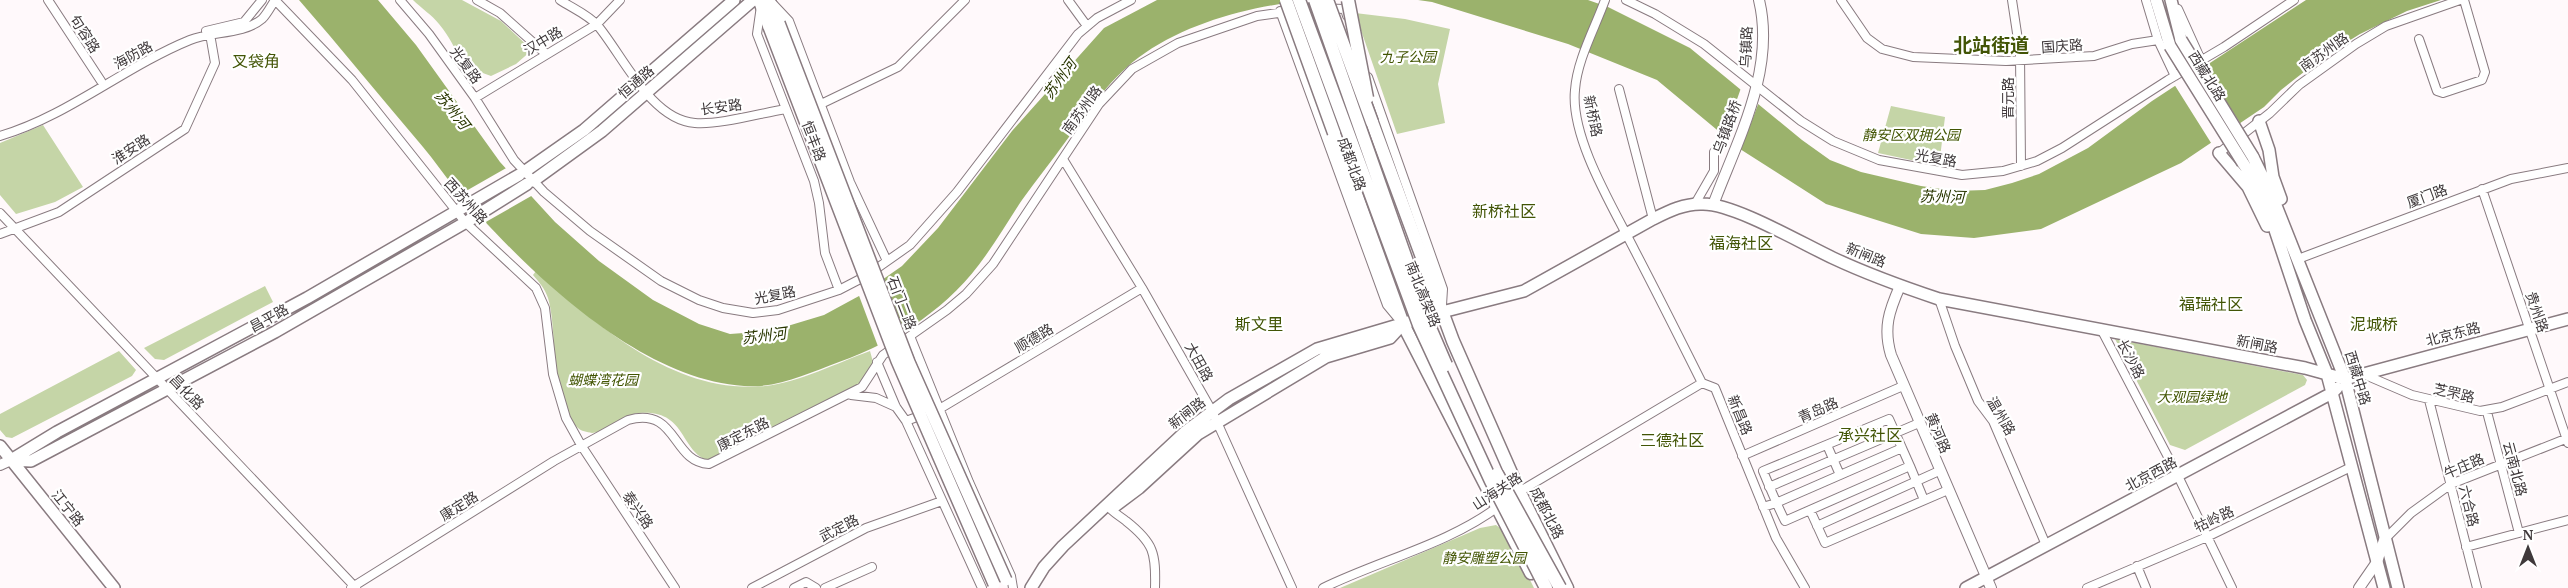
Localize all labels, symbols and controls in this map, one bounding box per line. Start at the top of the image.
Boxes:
street label: 句容路 [66,11,105,57]
street label: 汉中路 [520,22,566,60]
street label: 乌镇路 [1735,26,1756,68]
street label: 南苏州路 [2295,28,2352,75]
district label: 北站街道 [1953,32,2029,57]
street label: 国庆路 [2040,35,2084,56]
street label: 海防路 [110,36,156,73]
street label: 光复路 [446,42,486,87]
park label: 九子公园 [1380,47,1438,66]
street label: 西藏北路 [2185,47,2230,105]
district label: 叉袋角 [232,50,280,72]
water label: 苏州河 [1038,52,1082,102]
street label: 恒通路 [614,61,658,103]
street label: 晋元路 [1998,77,2017,119]
street label: 南苏州路 [1057,81,1106,138]
water label: 苏州河 [431,86,477,135]
street label: 新桥路 [1580,93,1607,138]
street label: 长安路 [699,94,743,119]
street label: 乌镇路桥 [1708,97,1745,156]
street label: 恒丰路 [798,118,831,164]
park label: 静安区双拥公园 [1862,125,1962,144]
street label: 淮安路 [108,129,154,168]
street label: 成都北路 [1334,134,1371,193]
street label: 光复路 [1914,145,1958,171]
street label: 西苏州路 [441,174,492,228]
street label: 厦门路 [2404,179,2450,212]
water label: 苏州河 [1919,186,1968,206]
district label: 新桥社区 [1472,200,1536,222]
district label: 福海社区 [1709,232,1773,254]
street label: 新闸路 [1843,238,1889,271]
street label: 南北高架路 [1402,258,1445,330]
street label: 石门二路 [884,273,921,332]
street label: 光复路 [752,281,797,308]
street label: 贵州路 [2522,289,2553,335]
district label: 福瑞社区 [2179,293,2243,315]
street label: 昌平路 [246,299,292,336]
district label: 斯文里 [1235,313,1283,335]
district label: 泥城桥 [2350,313,2398,335]
street label: 北京东路 [2423,317,2482,350]
street label: 顺德路 [1011,319,1057,357]
water label: 苏州河 [740,322,790,348]
street label: 新闸路 [2235,330,2280,357]
street label: 长沙路 [2113,336,2150,382]
street label: 大田路 [1181,339,1218,385]
street label: 西藏中路 [2341,348,2376,407]
street label: 昌化路 [166,370,209,413]
park label: 蝴蝶湾花园 [568,370,640,389]
street label: 芝罘路 [2432,379,2477,406]
park label: 大观园绿地 [2157,387,2229,406]
street label: 新闸路 [1164,392,1209,433]
street label: 新昌路 [1724,392,1757,438]
street label: 青岛路 [1795,392,1841,427]
street label: 温州路 [1983,393,2020,439]
street label: 黄河路 [1922,410,1955,456]
street label: 康定东路 [714,412,772,455]
district label: 承兴社区 [1838,424,1902,446]
district label: 三德社区 [1640,429,1704,451]
street label: 云南北路 [2499,439,2532,498]
street label: 牛庄路 [2441,449,2487,482]
street label: 北京西路 [2122,452,2180,495]
street label: 山海关路 [1468,467,1525,514]
street label: 六合路 [2455,483,2484,529]
street label: 成都北路 [1526,484,1569,542]
street label: 江宁路 [48,485,89,530]
street label: 康定路 [436,486,482,525]
street label: 泰兴路 [619,487,658,532]
street label: 牯岭路 [2191,501,2237,536]
street label: 武定路 [816,510,862,546]
north arrow [2503,523,2553,573]
text: N [2523,525,2534,544]
park label: 静安雕塑公园 [1442,548,1528,567]

